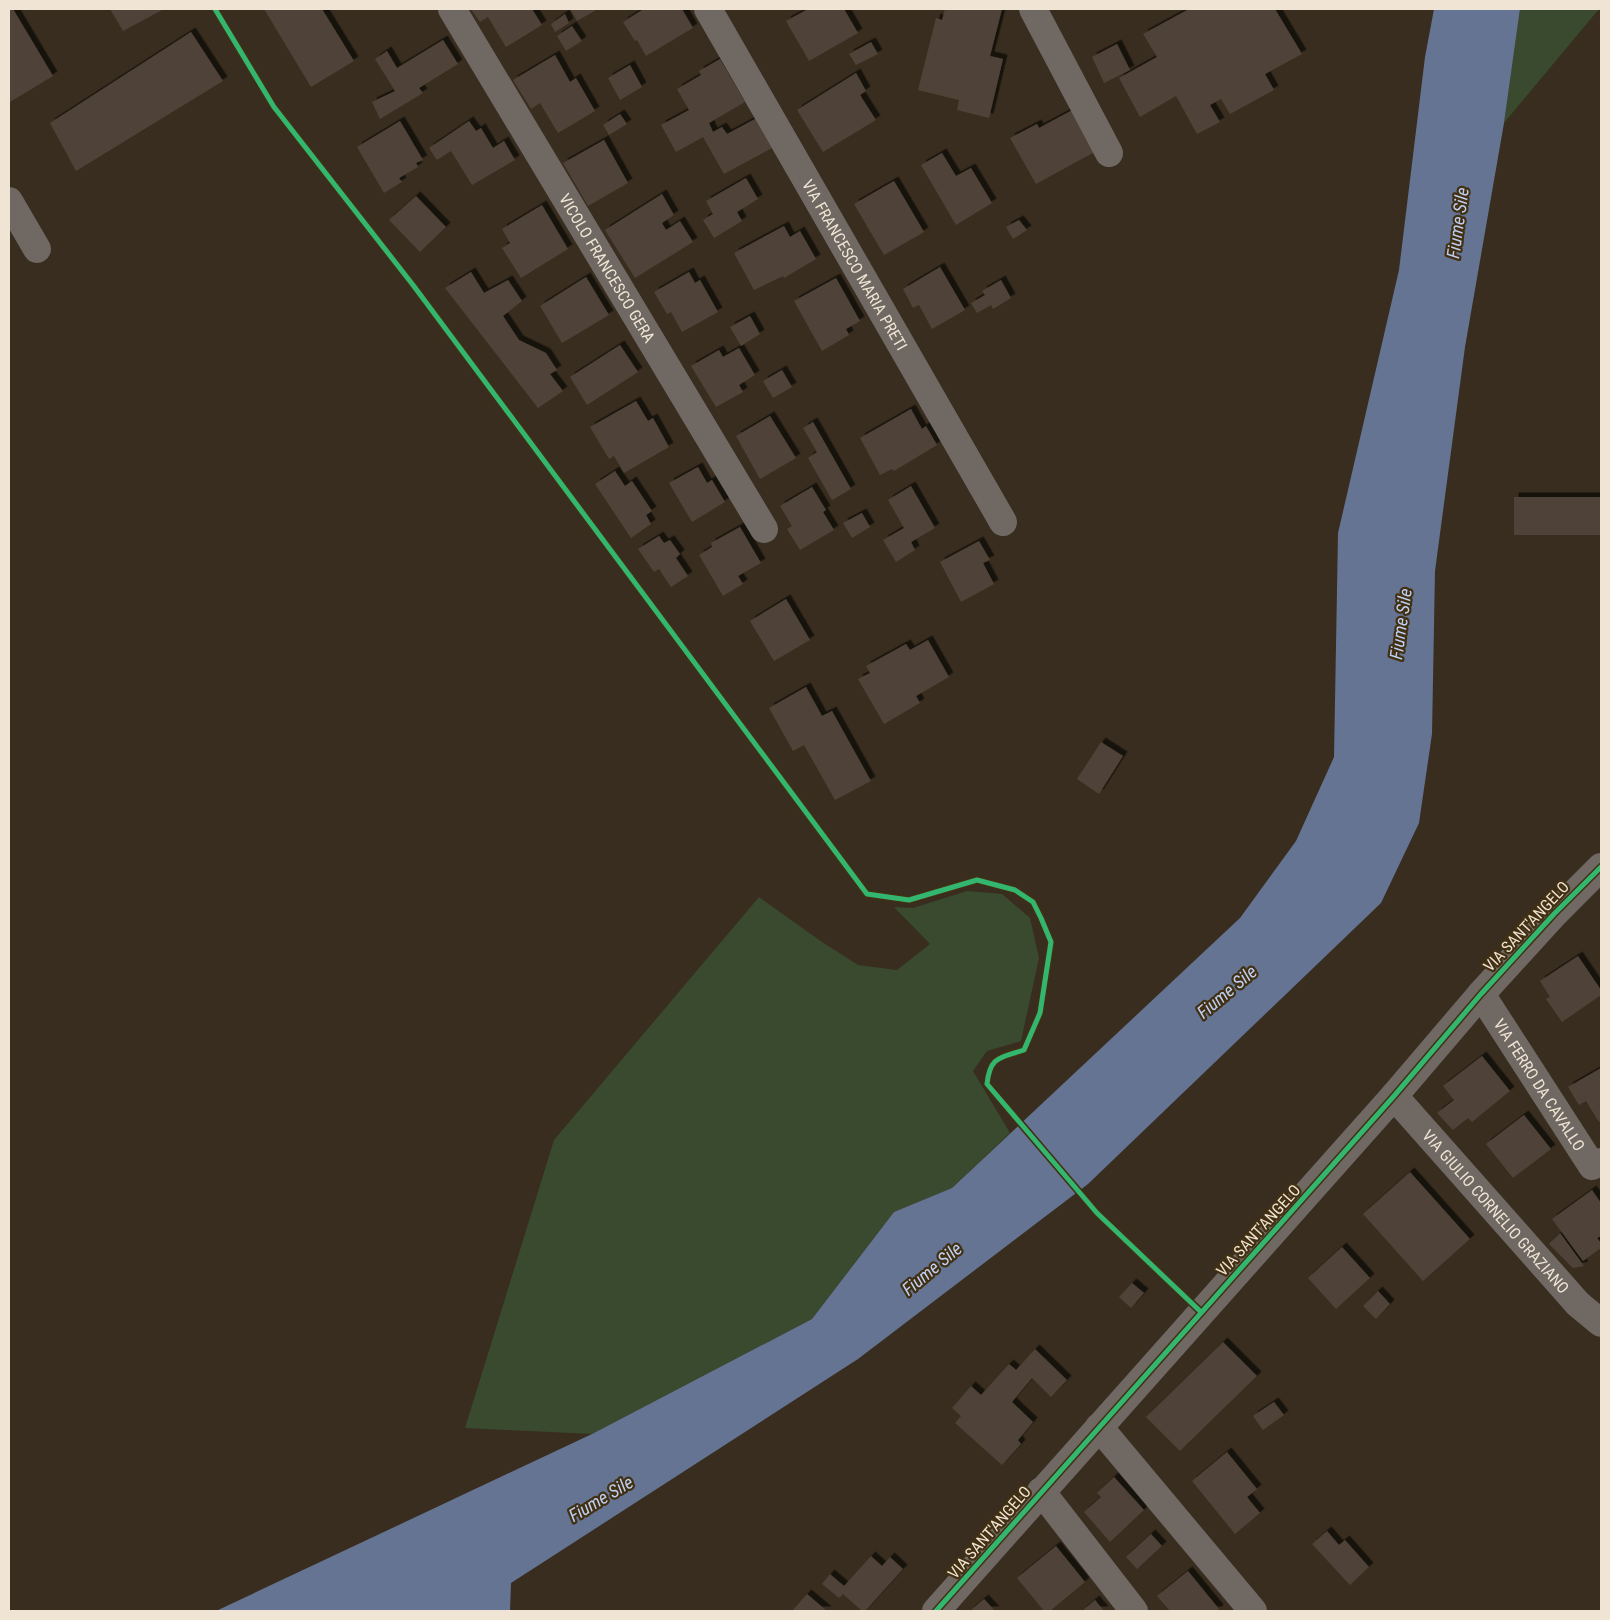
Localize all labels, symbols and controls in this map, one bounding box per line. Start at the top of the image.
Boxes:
street label: VIA FRANCESCO MARIA PRETI [798,176,911,354]
water label: Fiume Sile [1442,186,1473,260]
street label: VICOLO FRANCESCO GERA [555,190,659,346]
water label: Fiume Sile [1385,587,1416,661]
street label: VIA SANT'ANGELO [1480,877,1573,975]
water label: Fiume Sile [1193,961,1261,1023]
street label: VIA FERRO DA CAVALLO [1490,1015,1589,1155]
street label: VIA GIULIO CORNELIO GRAZIANO [1418,1126,1573,1297]
street label: VIA SANT'ANGELO [1212,1181,1304,1280]
water label: Fiume Sile [898,1238,966,1300]
water label: Fiume Sile [565,1471,637,1526]
street label: VIA SANT'ANGELO [944,1482,1035,1583]

